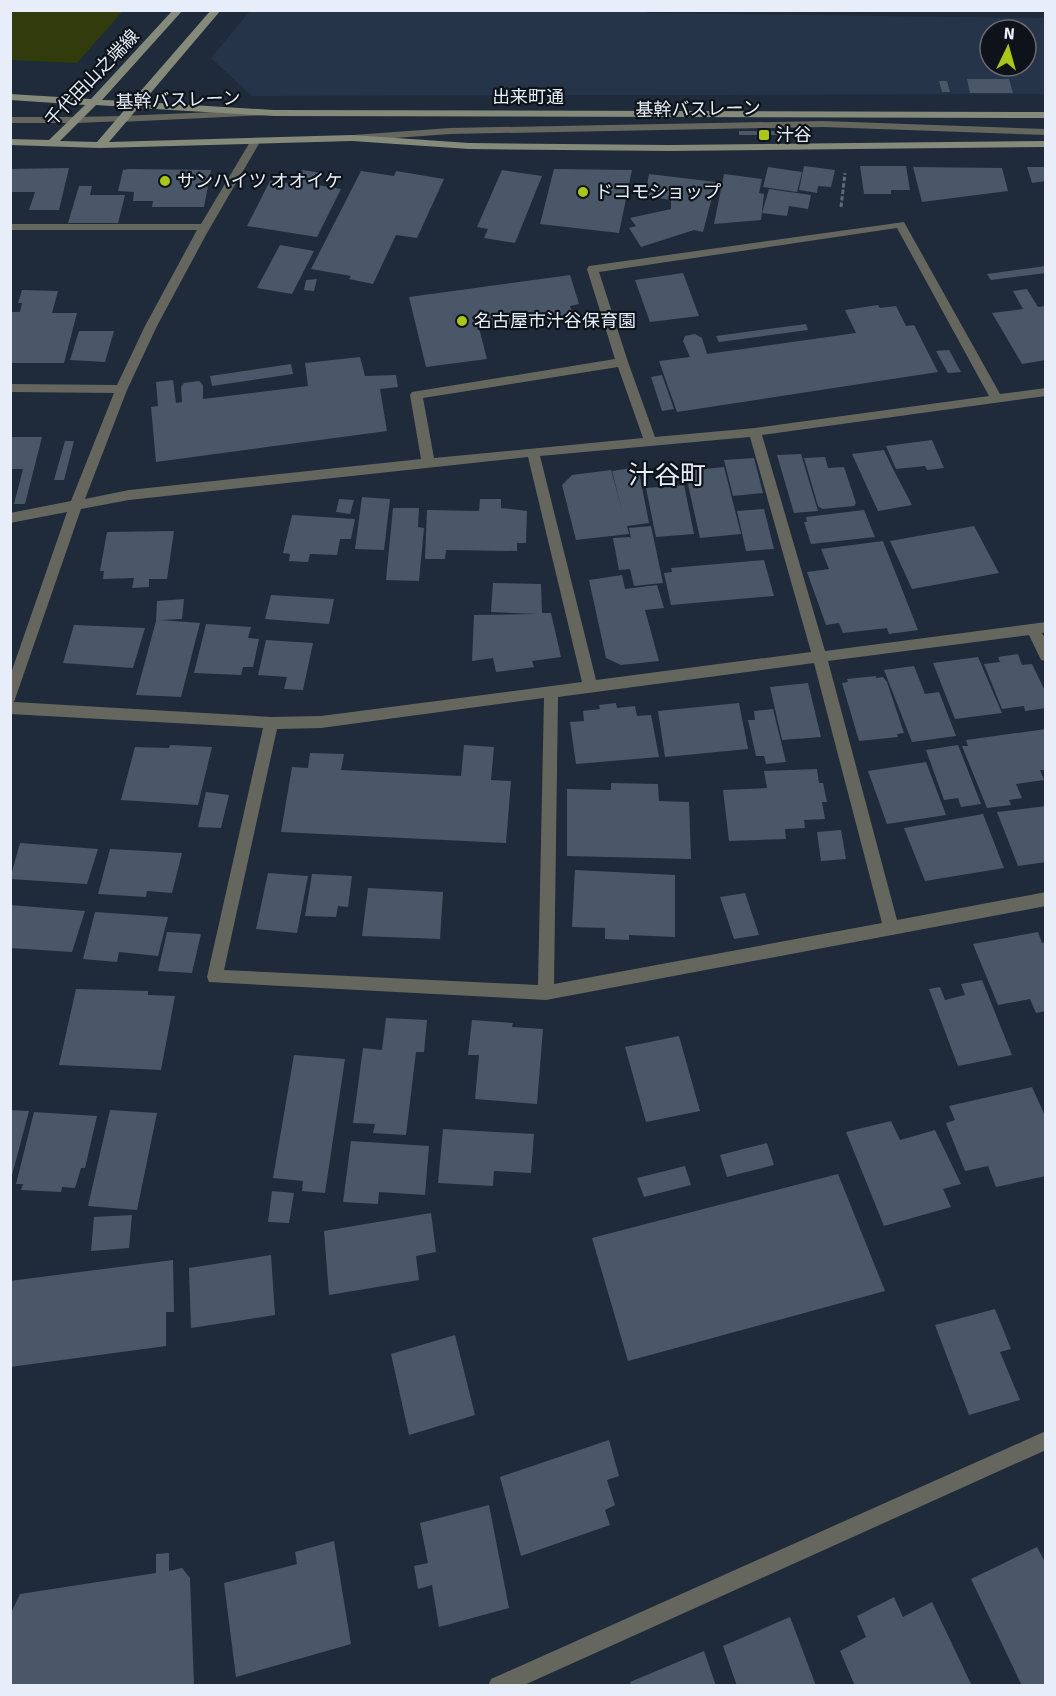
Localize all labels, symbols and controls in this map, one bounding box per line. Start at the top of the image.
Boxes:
north arrow [978,18,1038,78]
text: N [1003,24,1016,45]
street label: 千代田山之端線 [40,25,144,131]
street label: 出来町通 [492,86,564,108]
street label: 基幹バスレーン [115,87,241,113]
street label: 基幹バスレーン [635,97,761,121]
place label: 汁谷 [776,124,812,146]
marker: 汁谷 [757,128,771,142]
place label: サンハイツ オオイケ [177,170,343,192]
marker: サンハイツ オオイケ [158,174,172,188]
place label: ドコモショップ [595,181,721,203]
marker: ドコモショップ [576,185,590,199]
place label: 名古屋市汁谷保育園 [474,310,636,332]
marker: 名古屋市汁谷保育園 [455,314,469,328]
district label: 汁谷町 [628,460,706,492]

